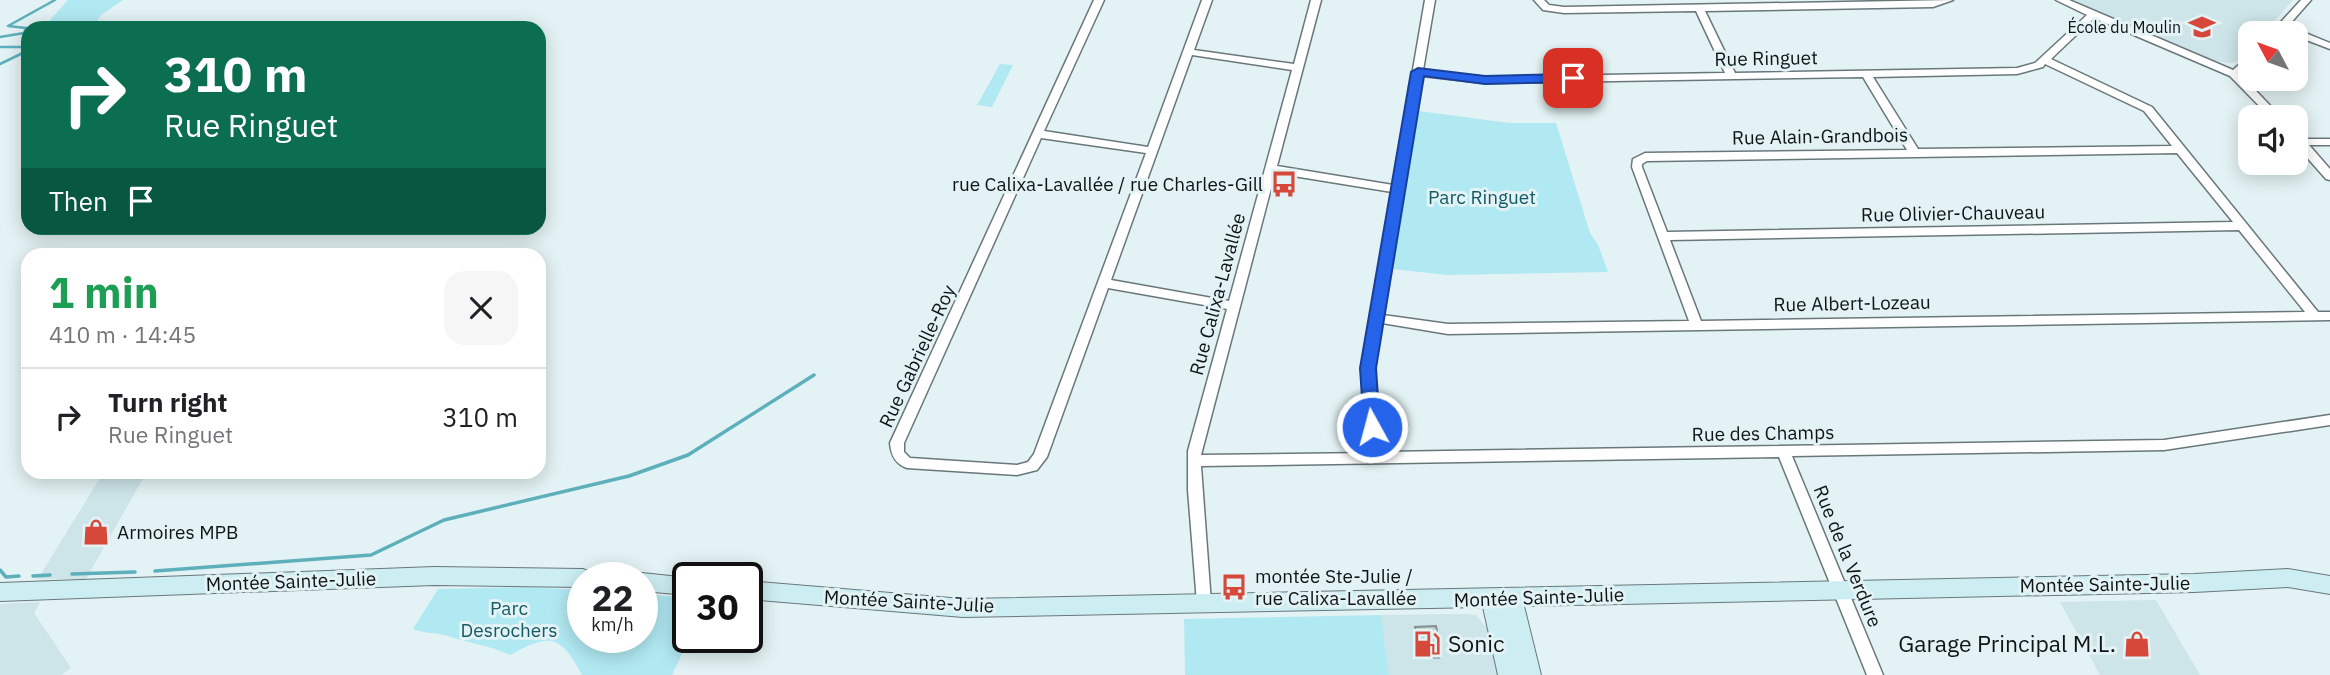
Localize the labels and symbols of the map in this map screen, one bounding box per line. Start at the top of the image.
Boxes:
school or university icon: École du Moulin [2187,12,2217,42]
place label: École du Moulin [2067,16,2181,37]
north arrow [2238,21,2308,91]
street label: Rue Ringuet [1714,45,1818,71]
pin [1543,48,1603,108]
street label: Rue Alain-Grandbois [1732,122,1908,150]
bus stop icon: rue Calixa-Lavallée / rue Charles-Gill [1269,169,1299,199]
place label: rue Calixa-Lavallée / rue Charles-Gill [952,172,1263,196]
park label: Parc Ringuet [1428,185,1536,209]
street label: Rue Olivier-Chauveau [1861,199,2045,227]
street label: Rue Calixa-Lavallée [1184,210,1250,378]
street label: Rue Gabrielle-Roy [873,280,961,431]
street label: Rue Albert-Lozeau [1773,290,1931,316]
position arrow [1335,390,1409,464]
street label: Rue des Champs [1691,420,1835,446]
street label: Rue de la Verdure [1809,481,1887,631]
shop icon: Armoires MPB [81,517,111,547]
place label: Armoires MPB [117,520,239,544]
speed limit sign: 30 [672,562,763,653]
place label: montée Ste-Julie / rue Calixa-Lavallée [1255,564,1417,610]
street label: Montée Sainte-Julie [205,566,377,596]
street label: Montée Sainte-Julie [2020,571,2190,597]
bus stop icon: montée Ste-Julie / rue Calixa-Lavallée [1219,572,1249,602]
street label: Montée Sainte-Julie [1453,582,1625,612]
street label: Montée Sainte-Julie [823,585,995,617]
park label: Parc Desrochers [461,596,557,642]
place label: Sonic [1448,628,1505,658]
place label: Garage Principal M.L. [1898,628,2116,658]
fuel station icon: Sonic [1412,629,1442,659]
shop icon: Garage Principal M.L. [2122,629,2152,659]

